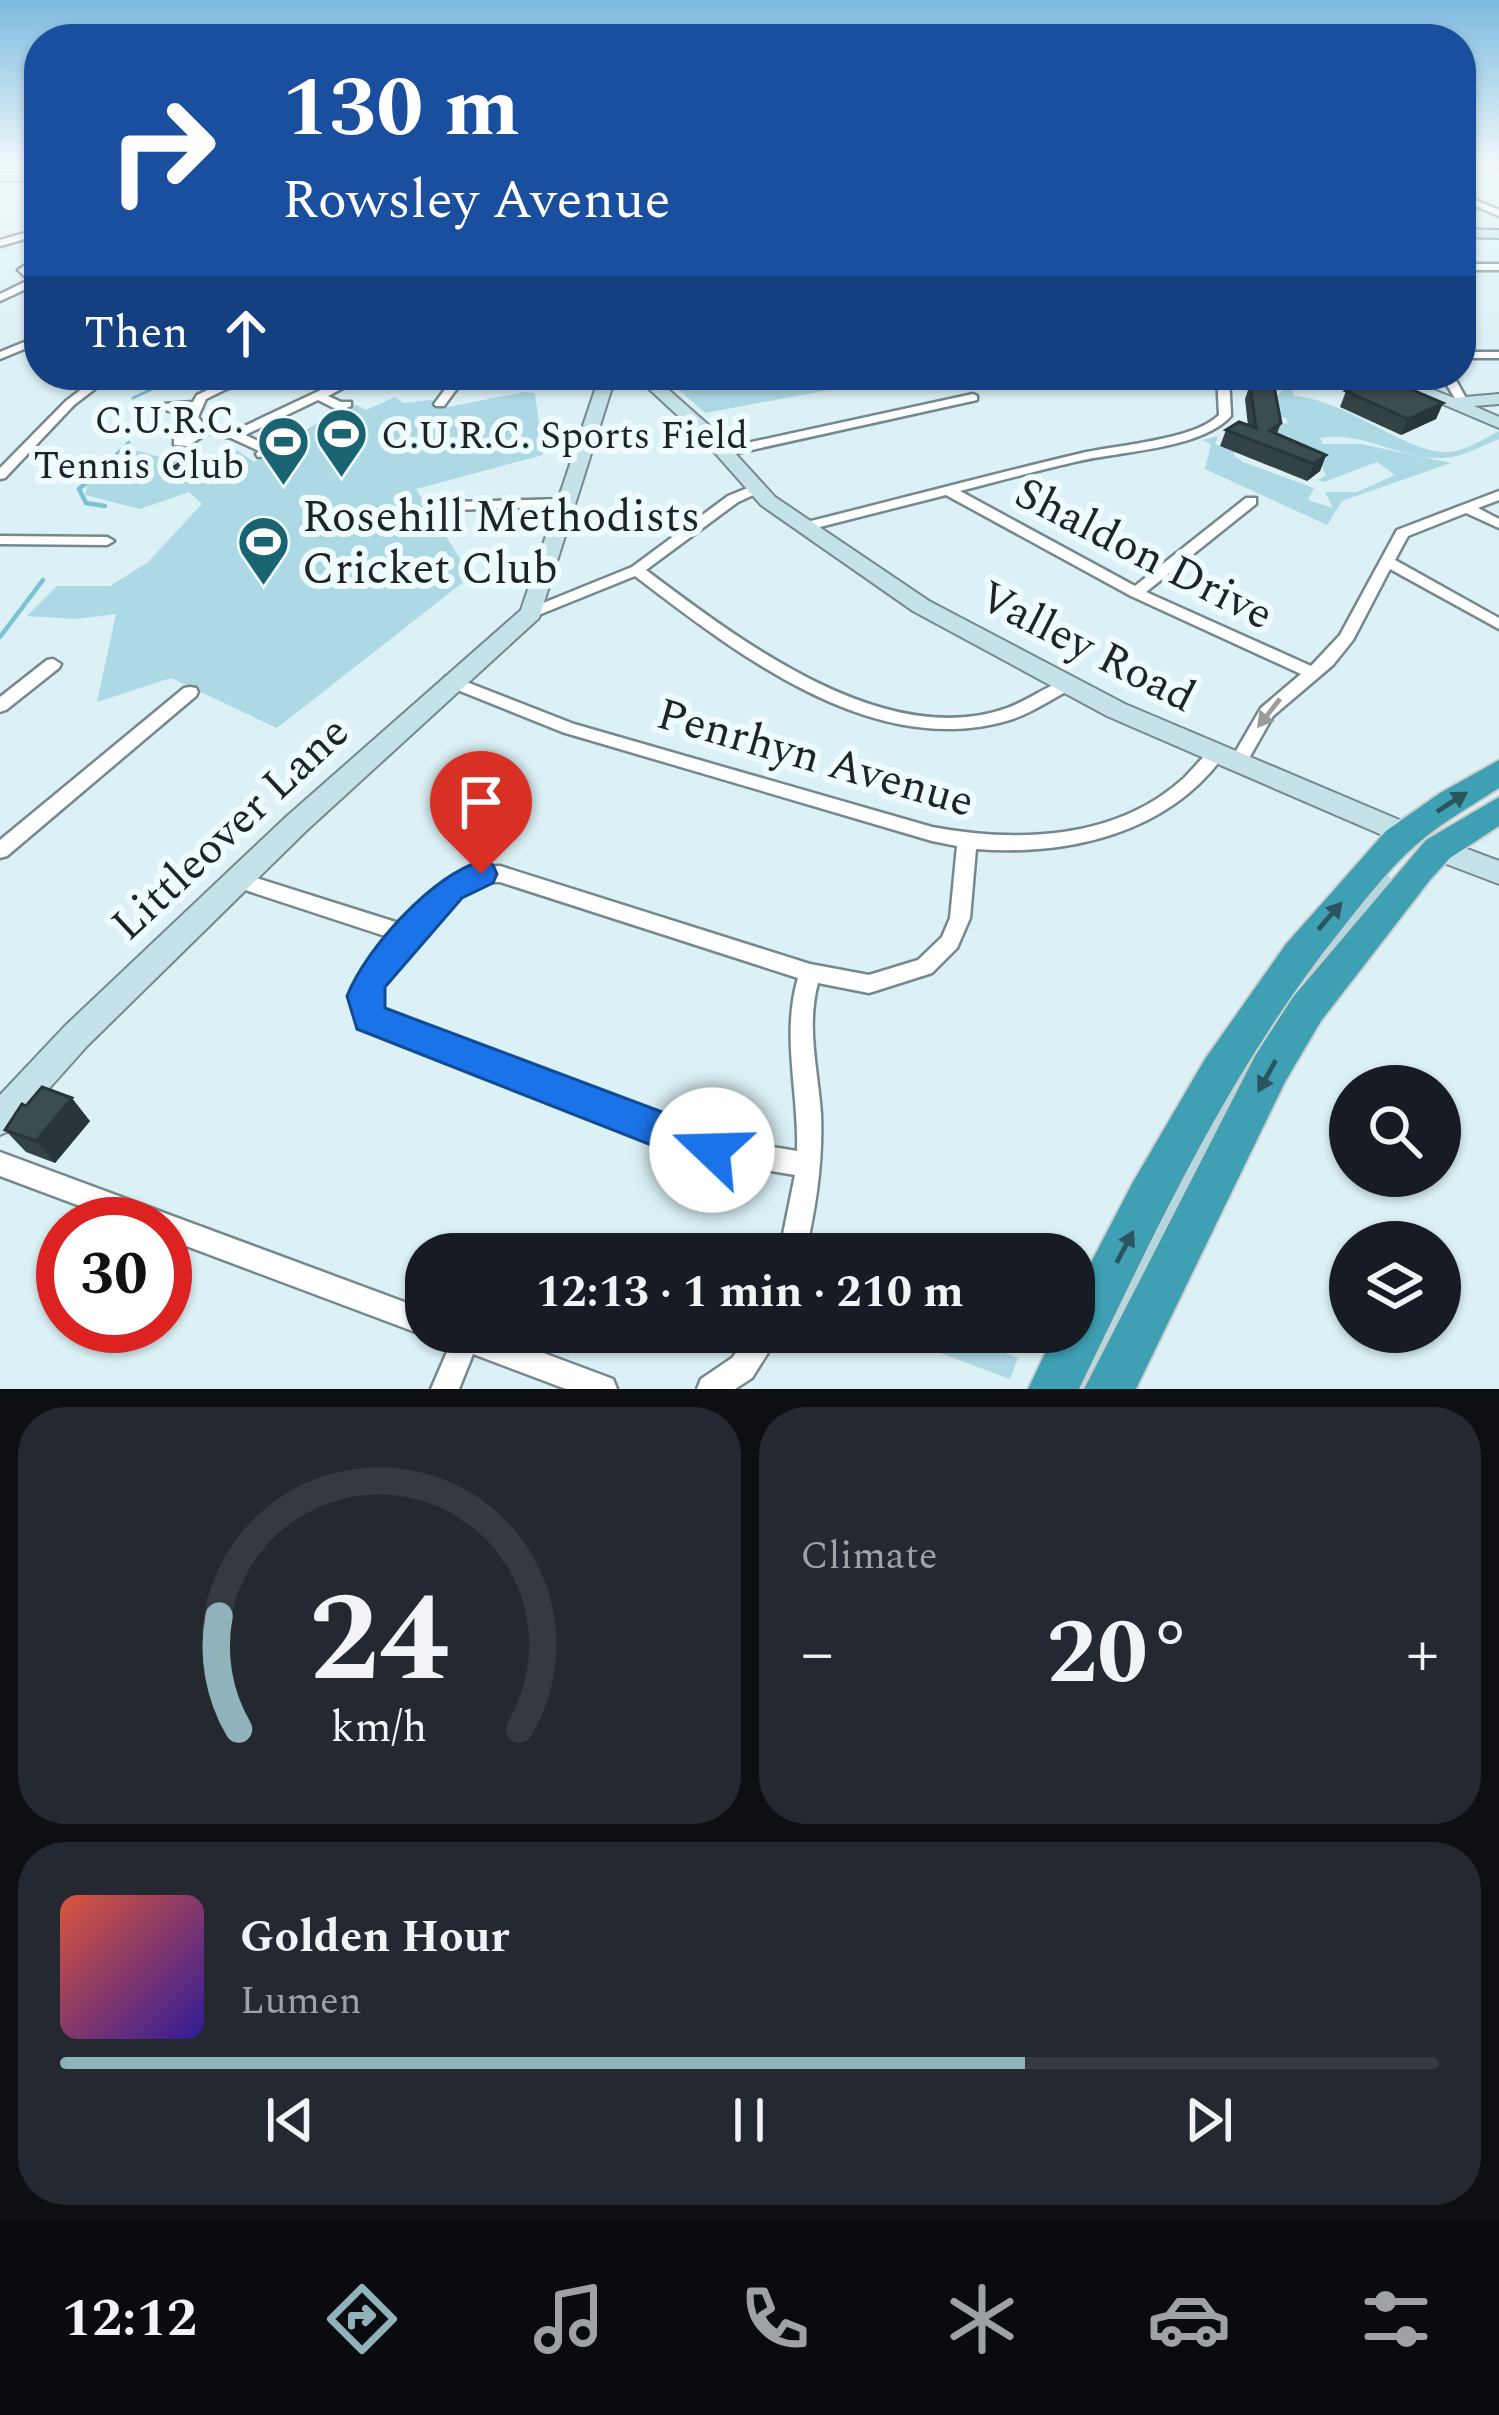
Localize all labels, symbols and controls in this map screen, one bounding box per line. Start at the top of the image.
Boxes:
text: 130 m [282,45,520,173]
icon: right [84,72,240,228]
text: Rowsley Avenue [282,160,671,242]
text: Then [84,299,189,368]
icon: ahead [213,300,279,366]
place label: C.U.R.C. Tennis Club [33,392,244,496]
sports icon: C.U.R.C. Sports Field [314,406,370,480]
place label: C.U.R.C. Sports Field [381,407,748,466]
sports icon: C.U.R.C. Tennis Club [255,413,311,487]
street label: Shaldon Drive [1003,459,1285,649]
place label: Rosehill Methodists Cricket Club [302,483,700,604]
sports icon: Rosehill Methodists Cricket Club [235,513,291,587]
street label: Valley Road [966,563,1207,731]
street label: Penrhyn Avenue [649,680,982,837]
one-way arrow [1257,697,1281,728]
street label: Littleover Lane [96,700,366,958]
pin [430,751,532,874]
icon: arrive [448,769,514,835]
one-way arrow [1435,792,1468,814]
one-way arrow [1316,902,1343,931]
one-way arrow [1257,1059,1278,1093]
map controls [1329,1065,1461,1353]
button: search [1329,1065,1461,1197]
position arrow [649,1087,775,1213]
speed limit sign: 30 [36,1197,192,1353]
button: layers [1329,1221,1461,1353]
one-way arrow [1114,1230,1134,1264]
text: 12:13 · 1 min · 210 m [536,1258,964,1327]
text: Climate [801,1527,938,1586]
text: 24 [309,1546,449,1736]
text: 20° [1047,1586,1193,1723]
text: − [801,1604,834,1705]
text: + [1406,1604,1439,1705]
text: km/h [331,1695,428,1760]
text: Golden Hour [240,1903,509,1972]
text: Lumen [240,1972,362,2031]
icon: previous [257,2087,323,2153]
icon: pause [716,2087,782,2153]
icon: next [1176,2087,1242,2153]
icon: directions [320,2277,404,2361]
icon: music [527,2277,611,2361]
icon: phone [733,2277,817,2361]
icon: climate [940,2277,1024,2361]
icon: car [1147,2277,1231,2361]
icon: filters [1354,2277,1438,2361]
text: 12:12 [61,2278,197,2360]

